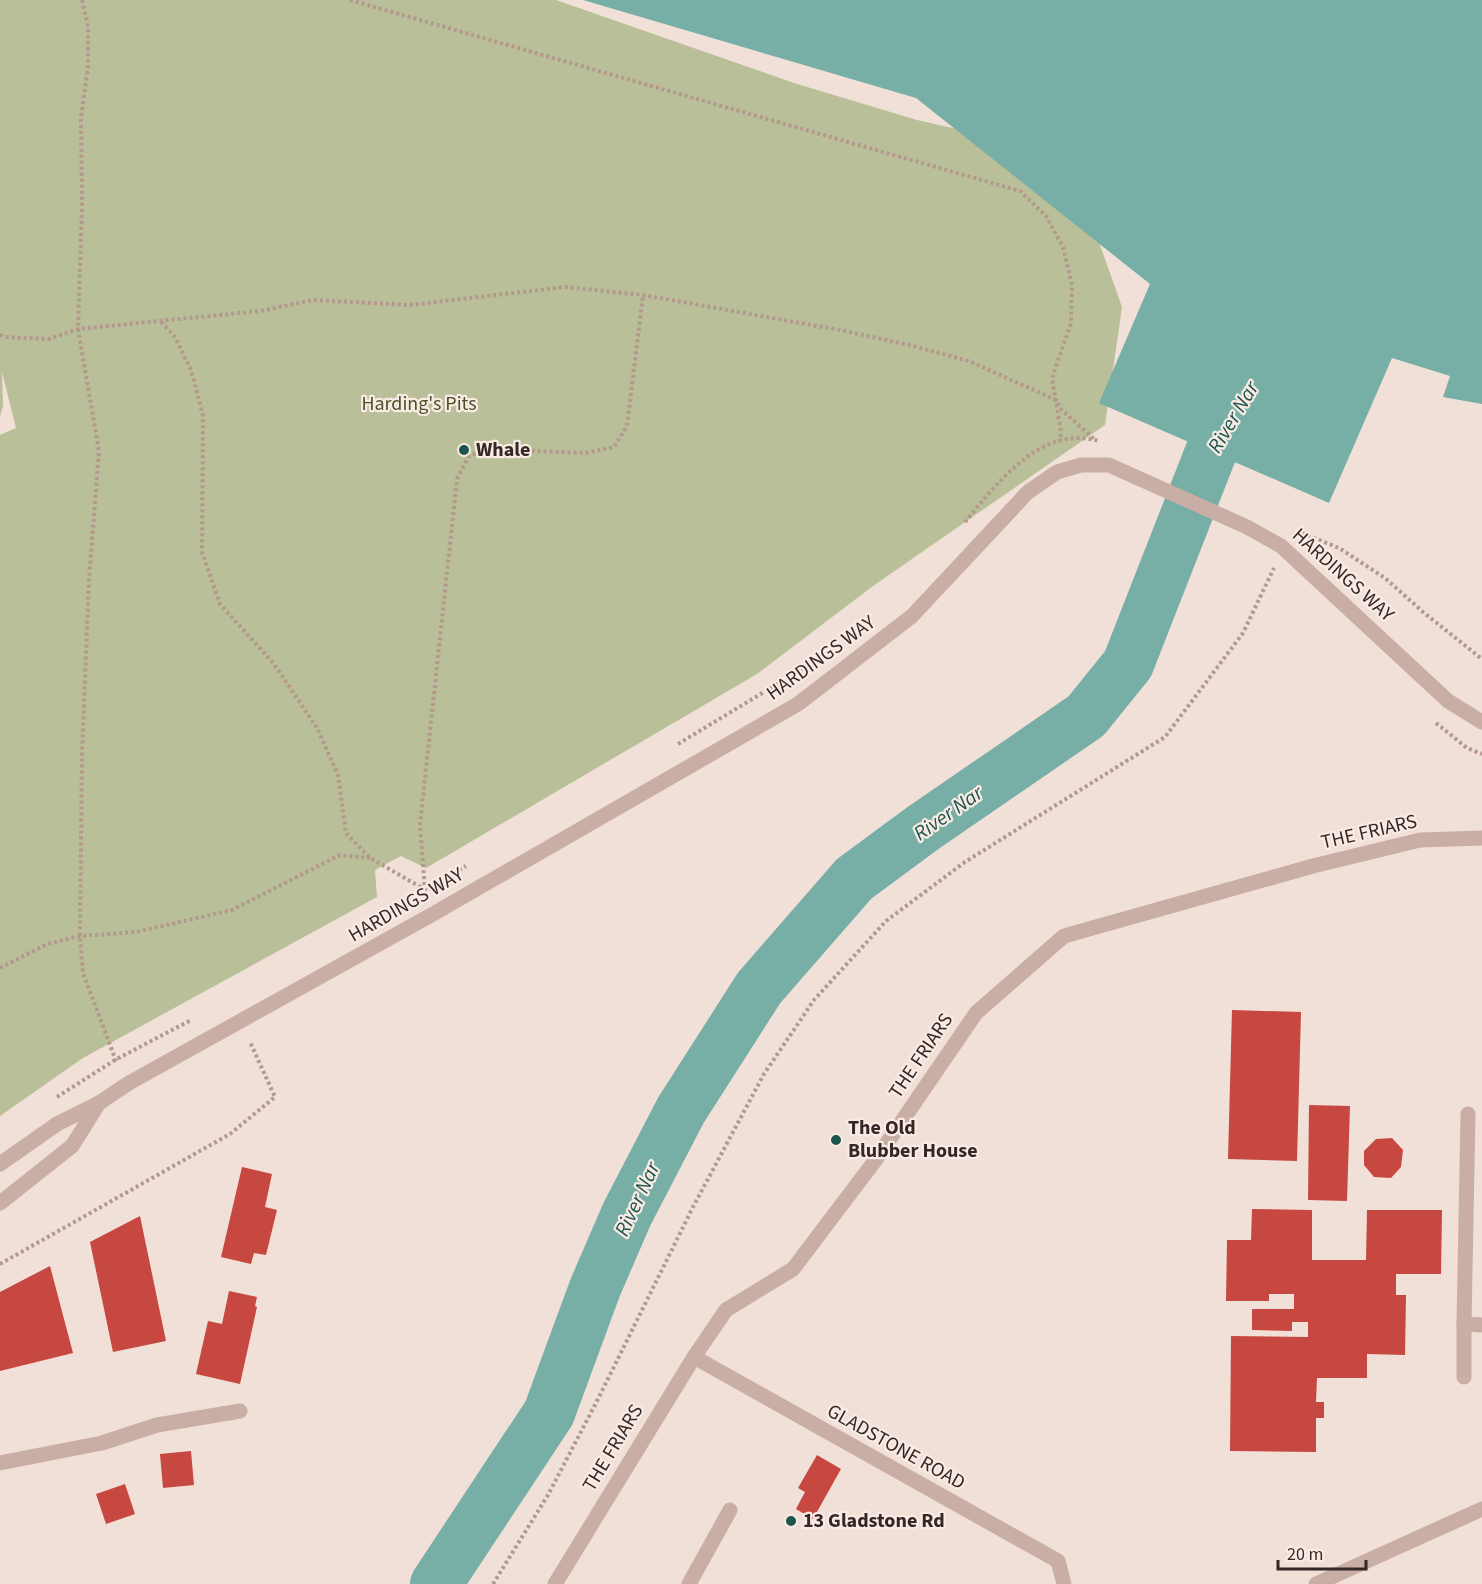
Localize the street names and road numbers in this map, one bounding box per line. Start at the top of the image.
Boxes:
street label: HARDINGS WAY [1286,522,1401,629]
street label: HARDINGS WAY [761,609,882,707]
street label: THE FRIARS [1318,807,1420,857]
street label: HARDINGS WAY [343,860,469,949]
street label: THE FRIARS [882,1008,960,1104]
street label: GLADSTONE ROAD [822,1397,970,1497]
street label: THE FRIARS [576,1399,650,1497]

